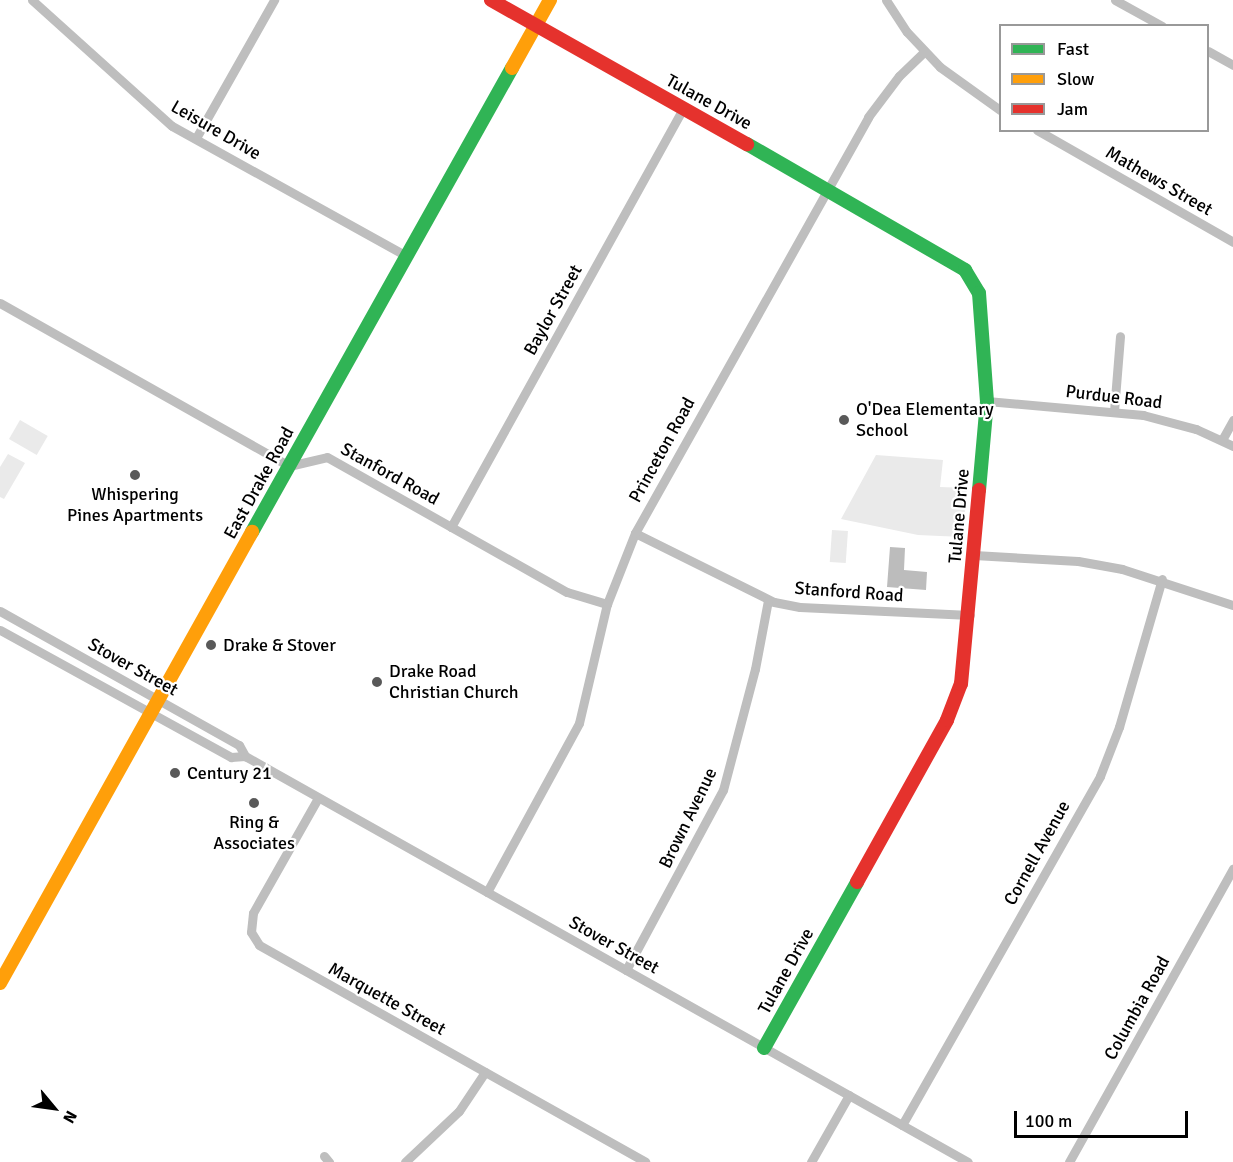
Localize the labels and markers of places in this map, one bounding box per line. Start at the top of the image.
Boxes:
place label: O'Dea Elementary School [856,399,994,442]
marker: O'Dea Elementary School [837,413,851,427]
marker: Whispering Pines Apartments [128,468,142,482]
place label: Whispering Pines Apartments [67,484,203,526]
place label: Drake & Stover [223,634,336,656]
marker: Drake & Stover [204,638,218,652]
place label: Drake Road Christian Church [389,661,519,704]
marker: Drake Road Christian Church [370,675,384,689]
place label: Century 21 [187,762,272,784]
marker: Century 21 [168,766,182,780]
marker: Ring & Associates [247,796,261,810]
place label: Ring & Associates [213,812,295,854]

